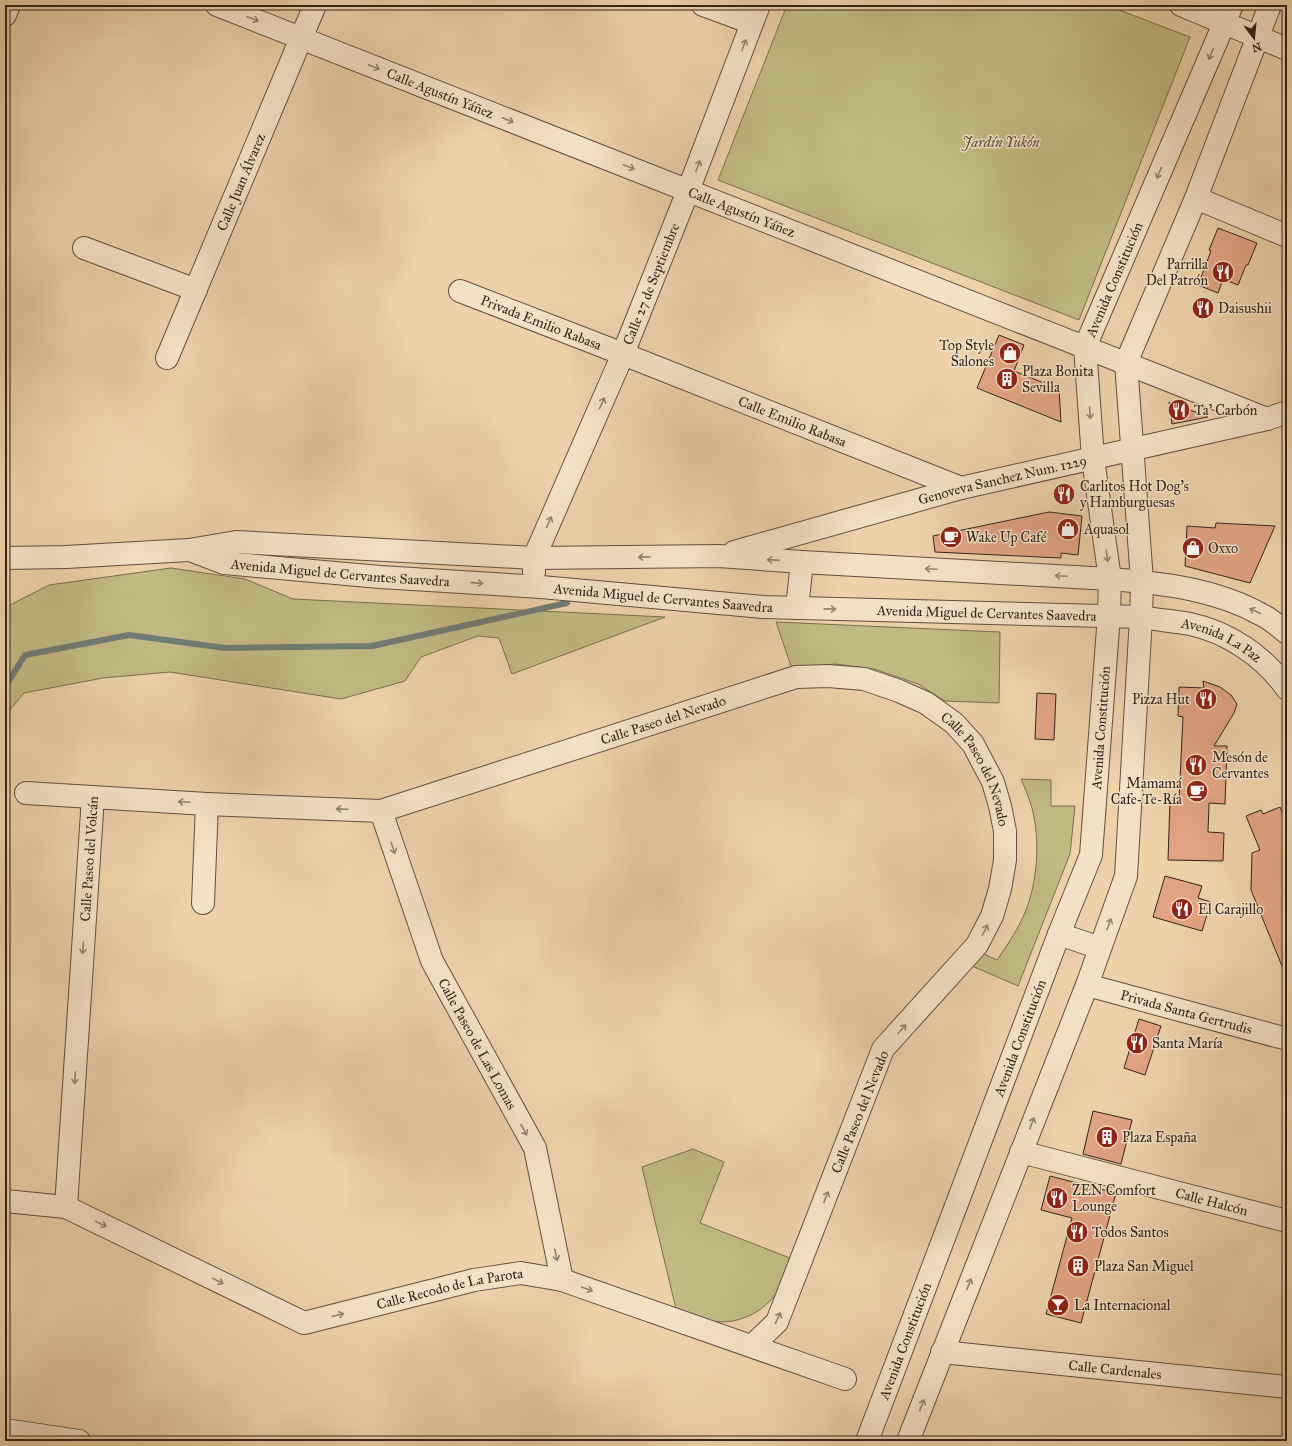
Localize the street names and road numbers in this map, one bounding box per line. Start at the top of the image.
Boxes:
street label: Calle Agustín Yáñez [384,64,497,122]
street label: Calle Juan Álvarez [213,130,269,233]
street label: Calle Agustín Yáñez [686,183,798,241]
street label: Avenida Constitución [1081,219,1146,341]
street label: Calle 27 de Septiembre [619,220,683,347]
street label: Privada Emilio Rabasa [478,291,604,353]
street label: Calle Emilio Rabasa [736,392,849,450]
street label: Genoveva Sanchez Num. 1229 [916,451,1088,508]
street label: Avenida Miguel de Cervantes Saavedra [229,555,450,590]
street label: Avenida Miguel de Cervantes Saavedra [552,580,773,616]
street label: Avenida Miguel de Cervantes Saavedra [876,601,1097,624]
street label: Avenida La Paz [1179,614,1266,666]
street label: Avenida Constitución [1087,665,1114,791]
street label: Calle Paseo del Nevado [598,692,728,748]
street label: Calle Paseo del Nevado [938,708,1012,828]
street label: Calle Paseo del Volcán [76,795,102,922]
street label: Calle Paseo de Las Lomas [435,975,521,1112]
street label: Avenida Constitución [989,977,1050,1100]
street label: Privada Santa Gertrudis [1119,986,1254,1038]
street label: Calle Paseo del Nevado [828,1048,892,1176]
street label: Calle Halcón [1174,1184,1250,1219]
street label: Calle Recodo de La Parota [375,1264,524,1313]
street label: Avenida Constitución [875,1280,935,1403]
street label: Calle Cardenales [1068,1356,1163,1383]

